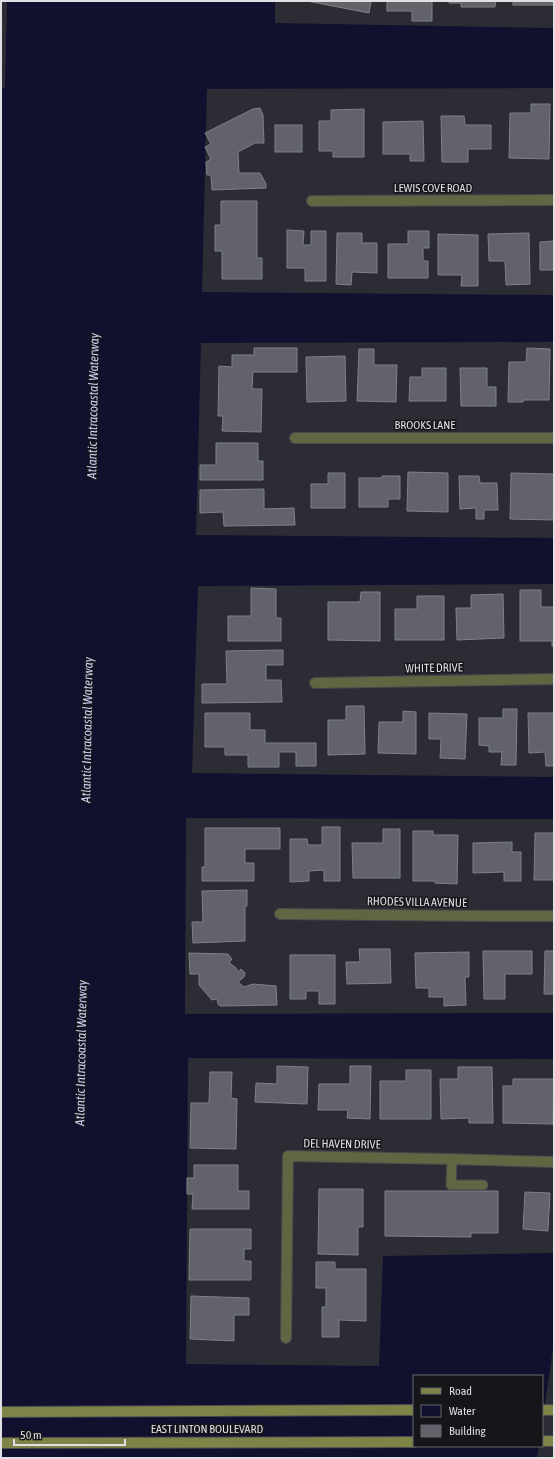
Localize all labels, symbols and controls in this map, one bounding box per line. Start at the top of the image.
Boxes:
street label: LEWIS COVE ROAD [394,181,472,195]
water label: Atlantic Intracoastal Waterway [84,332,102,480]
street label: BROOKS LANE [395,418,455,432]
water label: Atlantic Intracoastal Waterway [78,656,96,804]
street label: WHITE DRIVE [405,660,463,676]
street label: RHODES VILLA AVENUE [367,894,467,910]
water label: Atlantic Intracoastal Waterway [72,979,90,1127]
street label: DEL HAVEN DRIVE [303,1136,381,1152]
legend [413,1375,543,1447]
text: Road [449,1384,472,1398]
text: Water [449,1404,476,1418]
scale bar [14,1421,125,1447]
street label: EAST LINTON BOULEVARD [151,1422,263,1436]
text: Building [449,1424,487,1438]
text: 50 m [20,1428,42,1442]

